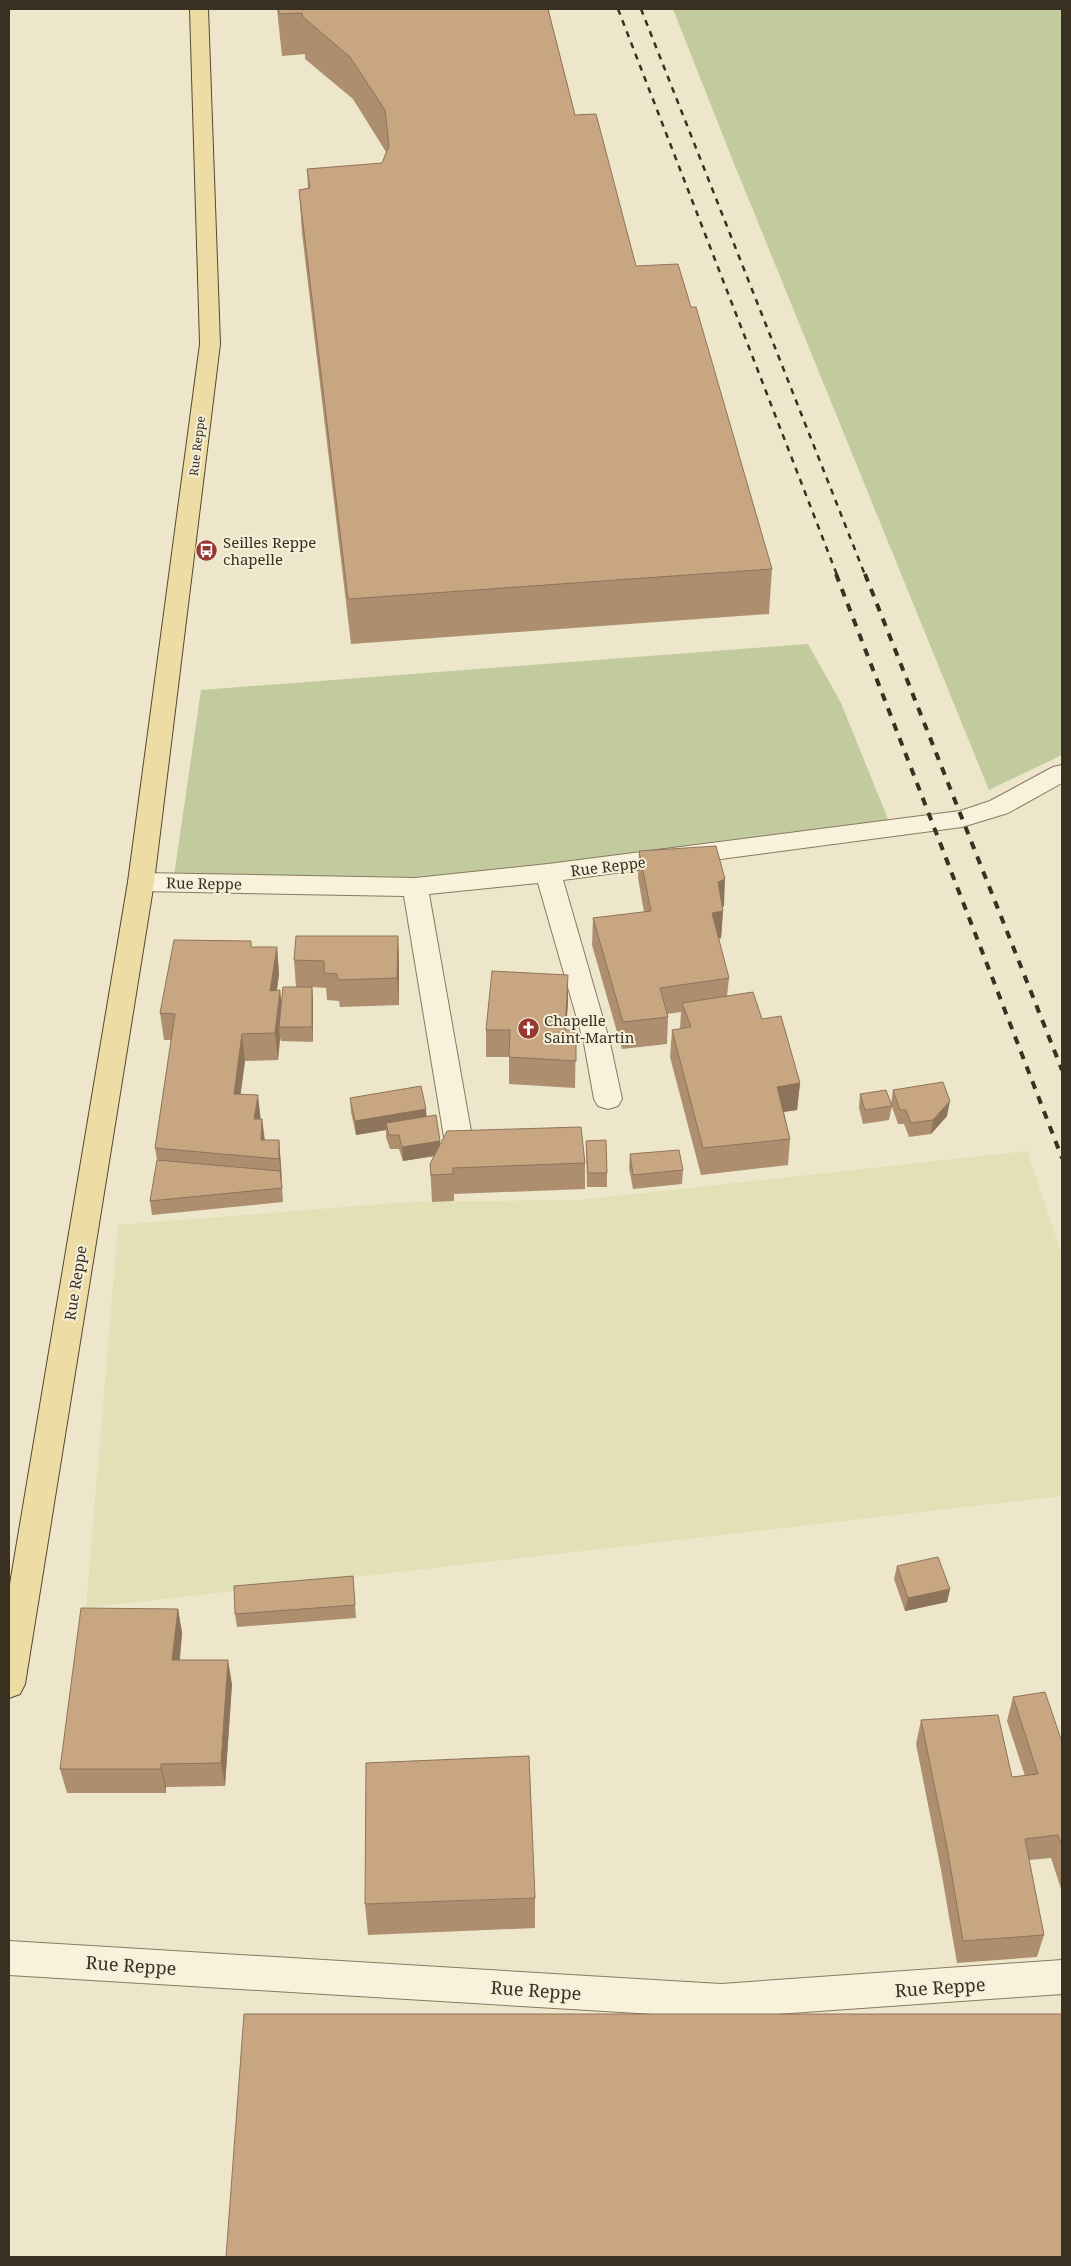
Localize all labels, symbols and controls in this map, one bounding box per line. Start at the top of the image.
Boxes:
street label: Rue Reppe [185,415,209,477]
place label: Seilles Reppe chapelle [223,532,316,569]
bus stop icon: Seilles Reppe chapelle [195,539,219,563]
street label: Rue Reppe [569,851,647,881]
street label: Rue Reppe [166,872,242,894]
place label: Chapelle Saint-Martin [544,1010,635,1047]
church icon: Chapelle Saint-Martin [516,1017,540,1041]
street label: Rue Reppe [59,1244,91,1322]
street label: Rue Reppe [85,1950,177,1980]
street label: Rue Reppe [894,1972,986,2002]
street label: Rue Reppe [490,1975,582,2005]

